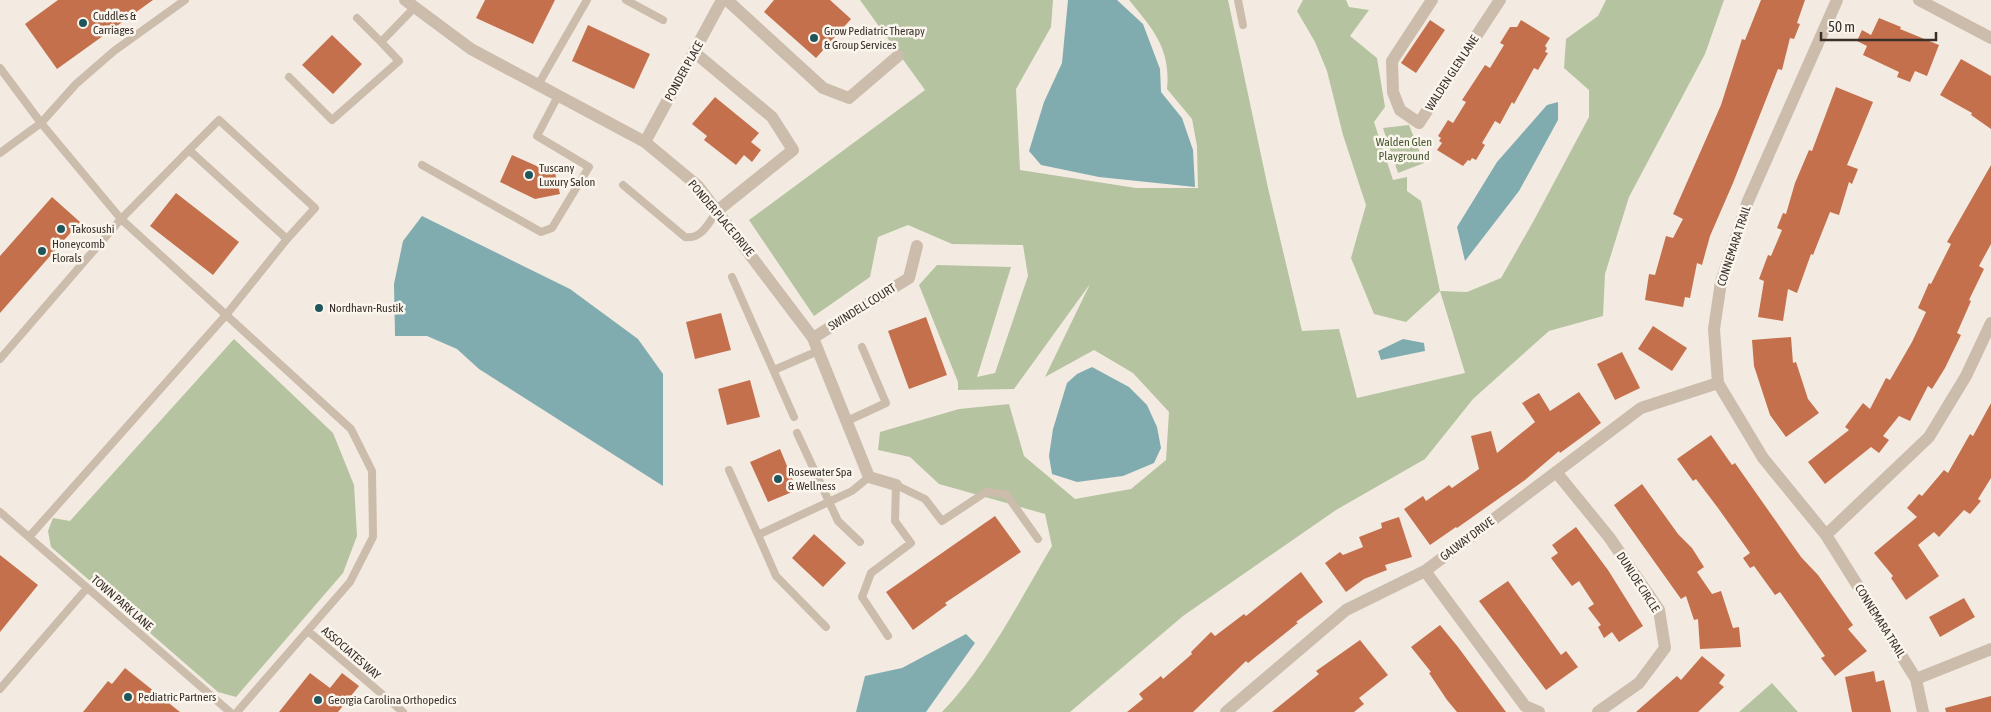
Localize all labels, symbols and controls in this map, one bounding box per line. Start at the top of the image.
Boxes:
place label: Cuddles & Carriages [93,9,137,37]
scale bar [1821,10,1936,42]
marker: Cuddles & Carriages [77,17,89,29]
text: 50 m [1828,18,1855,35]
place label: Grow Pediatric Therapy & Group Services [824,24,925,52]
marker: Grow Pediatric Therapy & Group Services [808,32,820,44]
street label: WALDEN GLEN LANE [1422,33,1482,113]
street label: PONDER PLACE [662,39,706,103]
park label: Walden Glen Playground [1376,135,1432,163]
place label: Tuscany Luxury Salon [539,161,595,189]
marker: Tuscany Luxury Salon [523,169,535,181]
street label: PONDER PLACE DRIVE [685,177,757,259]
street label: CONNEMARA TRAIL [1714,204,1754,288]
place label: Takosushi [71,222,115,236]
marker: Takosushi [55,223,67,235]
place label: Honeycomb Florals [52,237,105,265]
marker: Honeycomb Florals [36,245,48,257]
street label: SWINDELL COURT [826,280,899,333]
place label: Nordhavn-Rustik [329,301,404,315]
marker: Nordhavn-Rustik [313,302,325,314]
place label: Rosewater Spa & Wellness [788,465,852,493]
marker: Rosewater Spa & Wellness [772,473,784,485]
street label: GALWAY DRIVE [1437,514,1497,564]
street label: DUNLOE CIRCLE [1613,549,1663,615]
street label: TOWN PARK LANE [88,572,156,634]
street label: CONNEMARA TRAIL [1852,582,1908,661]
street label: ASSOCIATES WAY [319,624,384,683]
place label: Pediatric Partners [138,690,216,704]
marker: Pediatric Partners [122,691,134,703]
place label: Georgia Carolina Orthopedics [328,693,456,707]
marker: Georgia Carolina Orthopedics [312,694,324,706]

